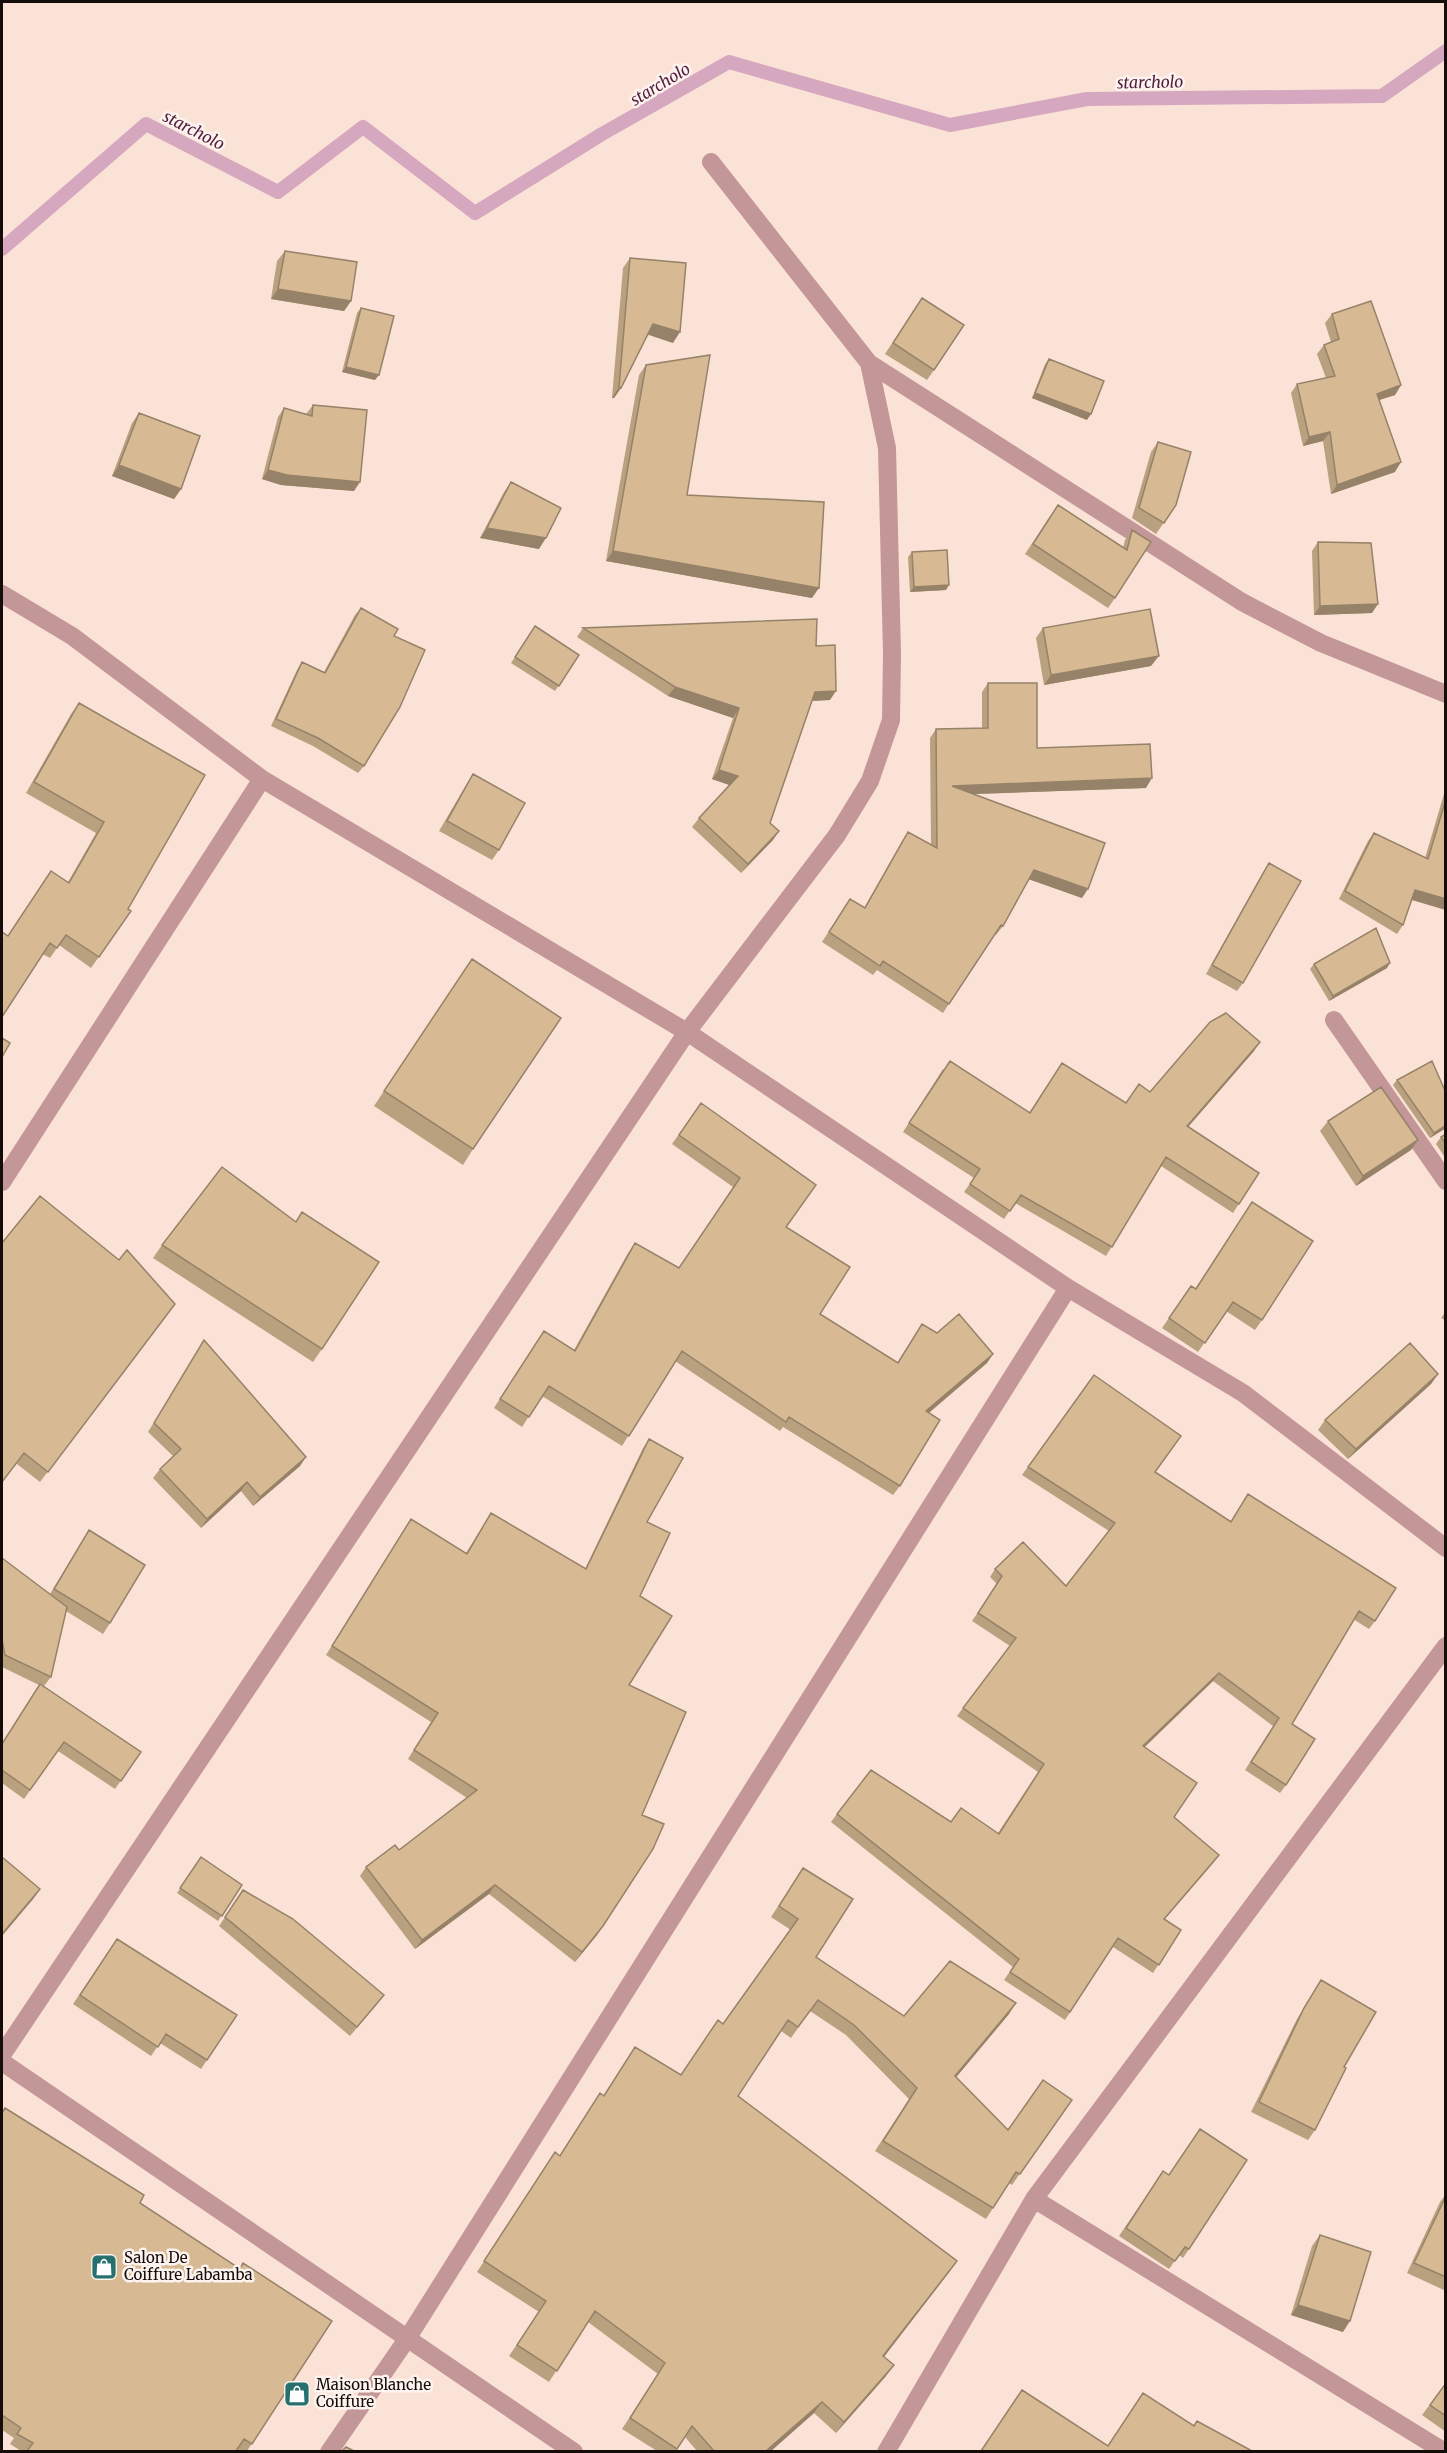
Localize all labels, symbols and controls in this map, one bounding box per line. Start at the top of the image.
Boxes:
water label: starcholo [626,58,694,110]
water label: starcholo [1117,71,1183,93]
water label: starcholo [160,106,228,154]
place label: Salon De Coiffure Labamba [124,2248,253,2284]
shop icon: Salon De Coiffure Labamba [89,2252,119,2282]
place label: Maison Blanche Coiffure [316,2375,431,2411]
shop icon: Maison Blanche Coiffure [282,2379,312,2409]

